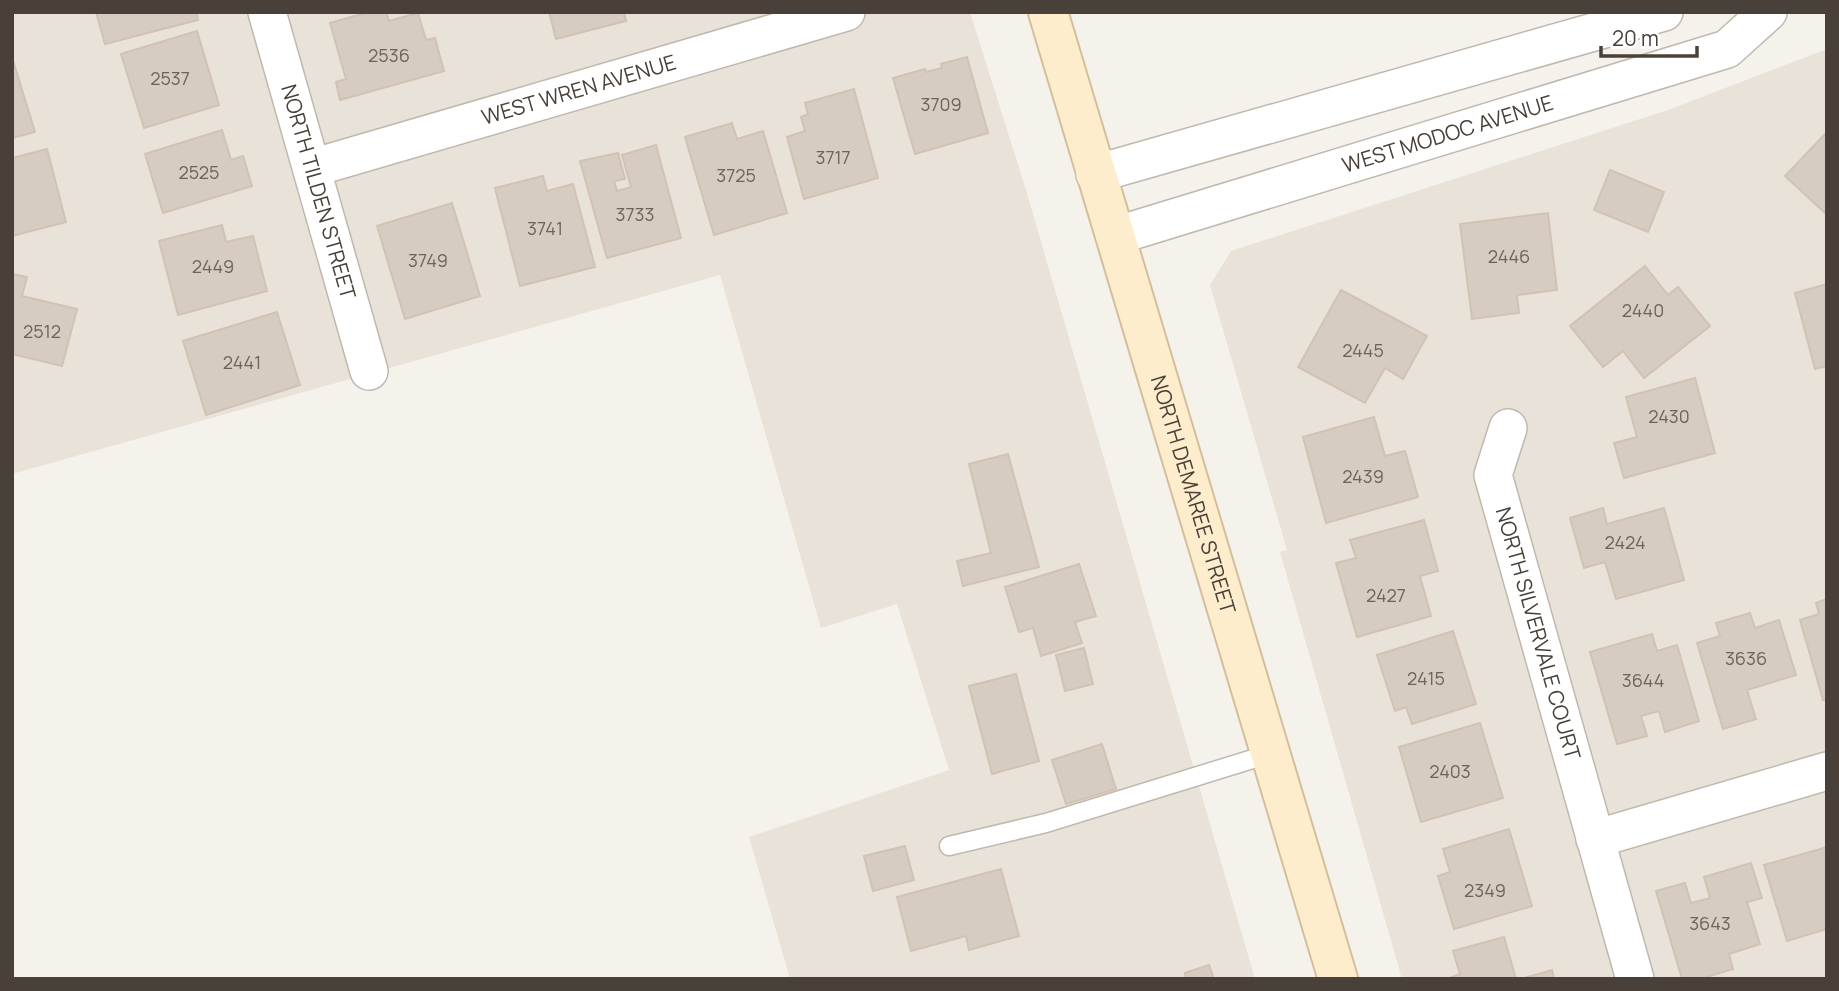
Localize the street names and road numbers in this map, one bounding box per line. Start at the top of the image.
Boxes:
street label: WEST WREN AVENUE [478,47,679,131]
street label: NORTH TILDEN STREET [275,81,363,303]
street label: WEST MODOC AVENUE [1339,88,1556,179]
street label: NORTH DEMAREE STREET [1145,372,1243,618]
street label: NORTH SILVERVALE COURT [1490,504,1588,763]

